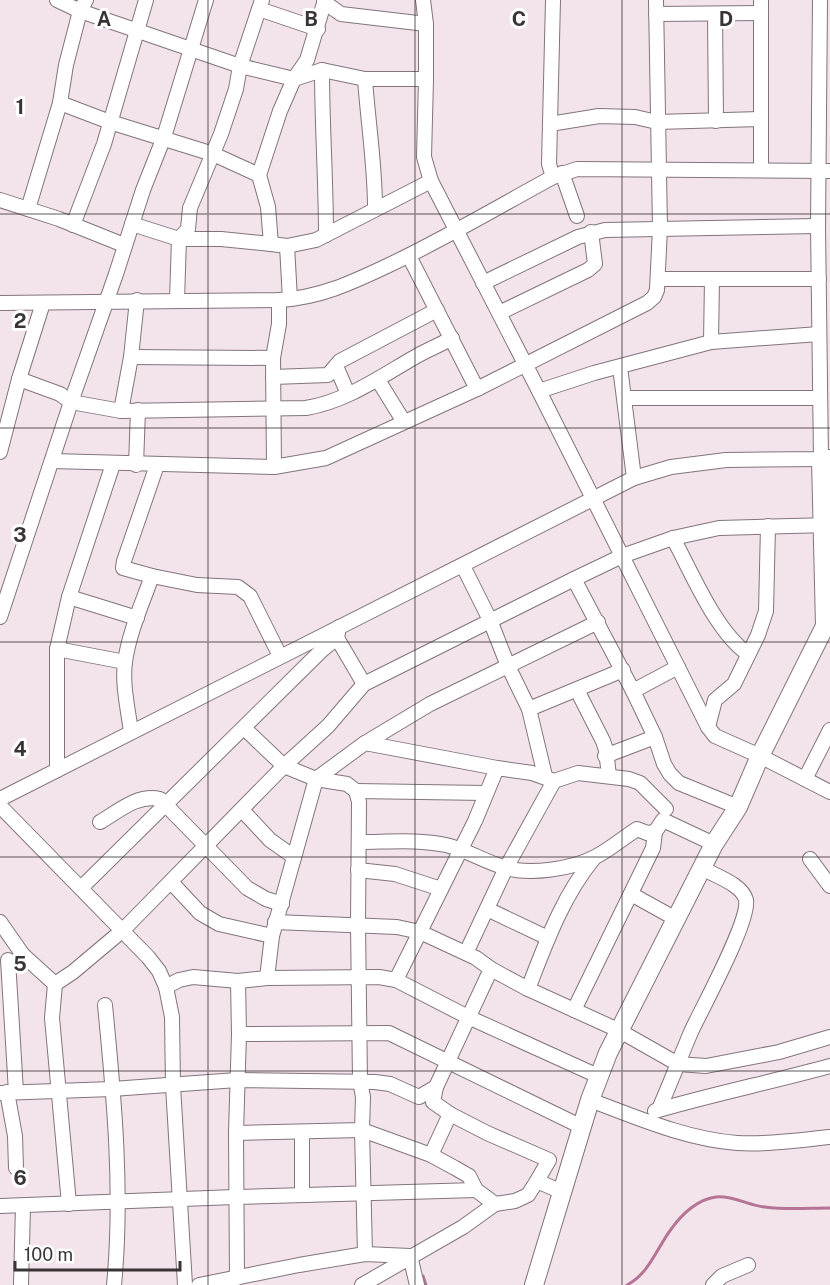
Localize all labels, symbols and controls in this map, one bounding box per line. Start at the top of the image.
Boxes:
text: A [97,7,111,31]
text: B [304,7,318,31]
text: C [512,7,526,31]
text: D [719,7,733,31]
text: 1 [16,95,24,119]
text: 2 [14,309,26,333]
text: 3 [13,523,27,547]
text: 4 [13,737,27,761]
text: 5 [13,952,27,976]
text: 6 [13,1166,27,1190]
scale bar [15,1234,180,1272]
text: 100 m [24,1244,73,1265]

